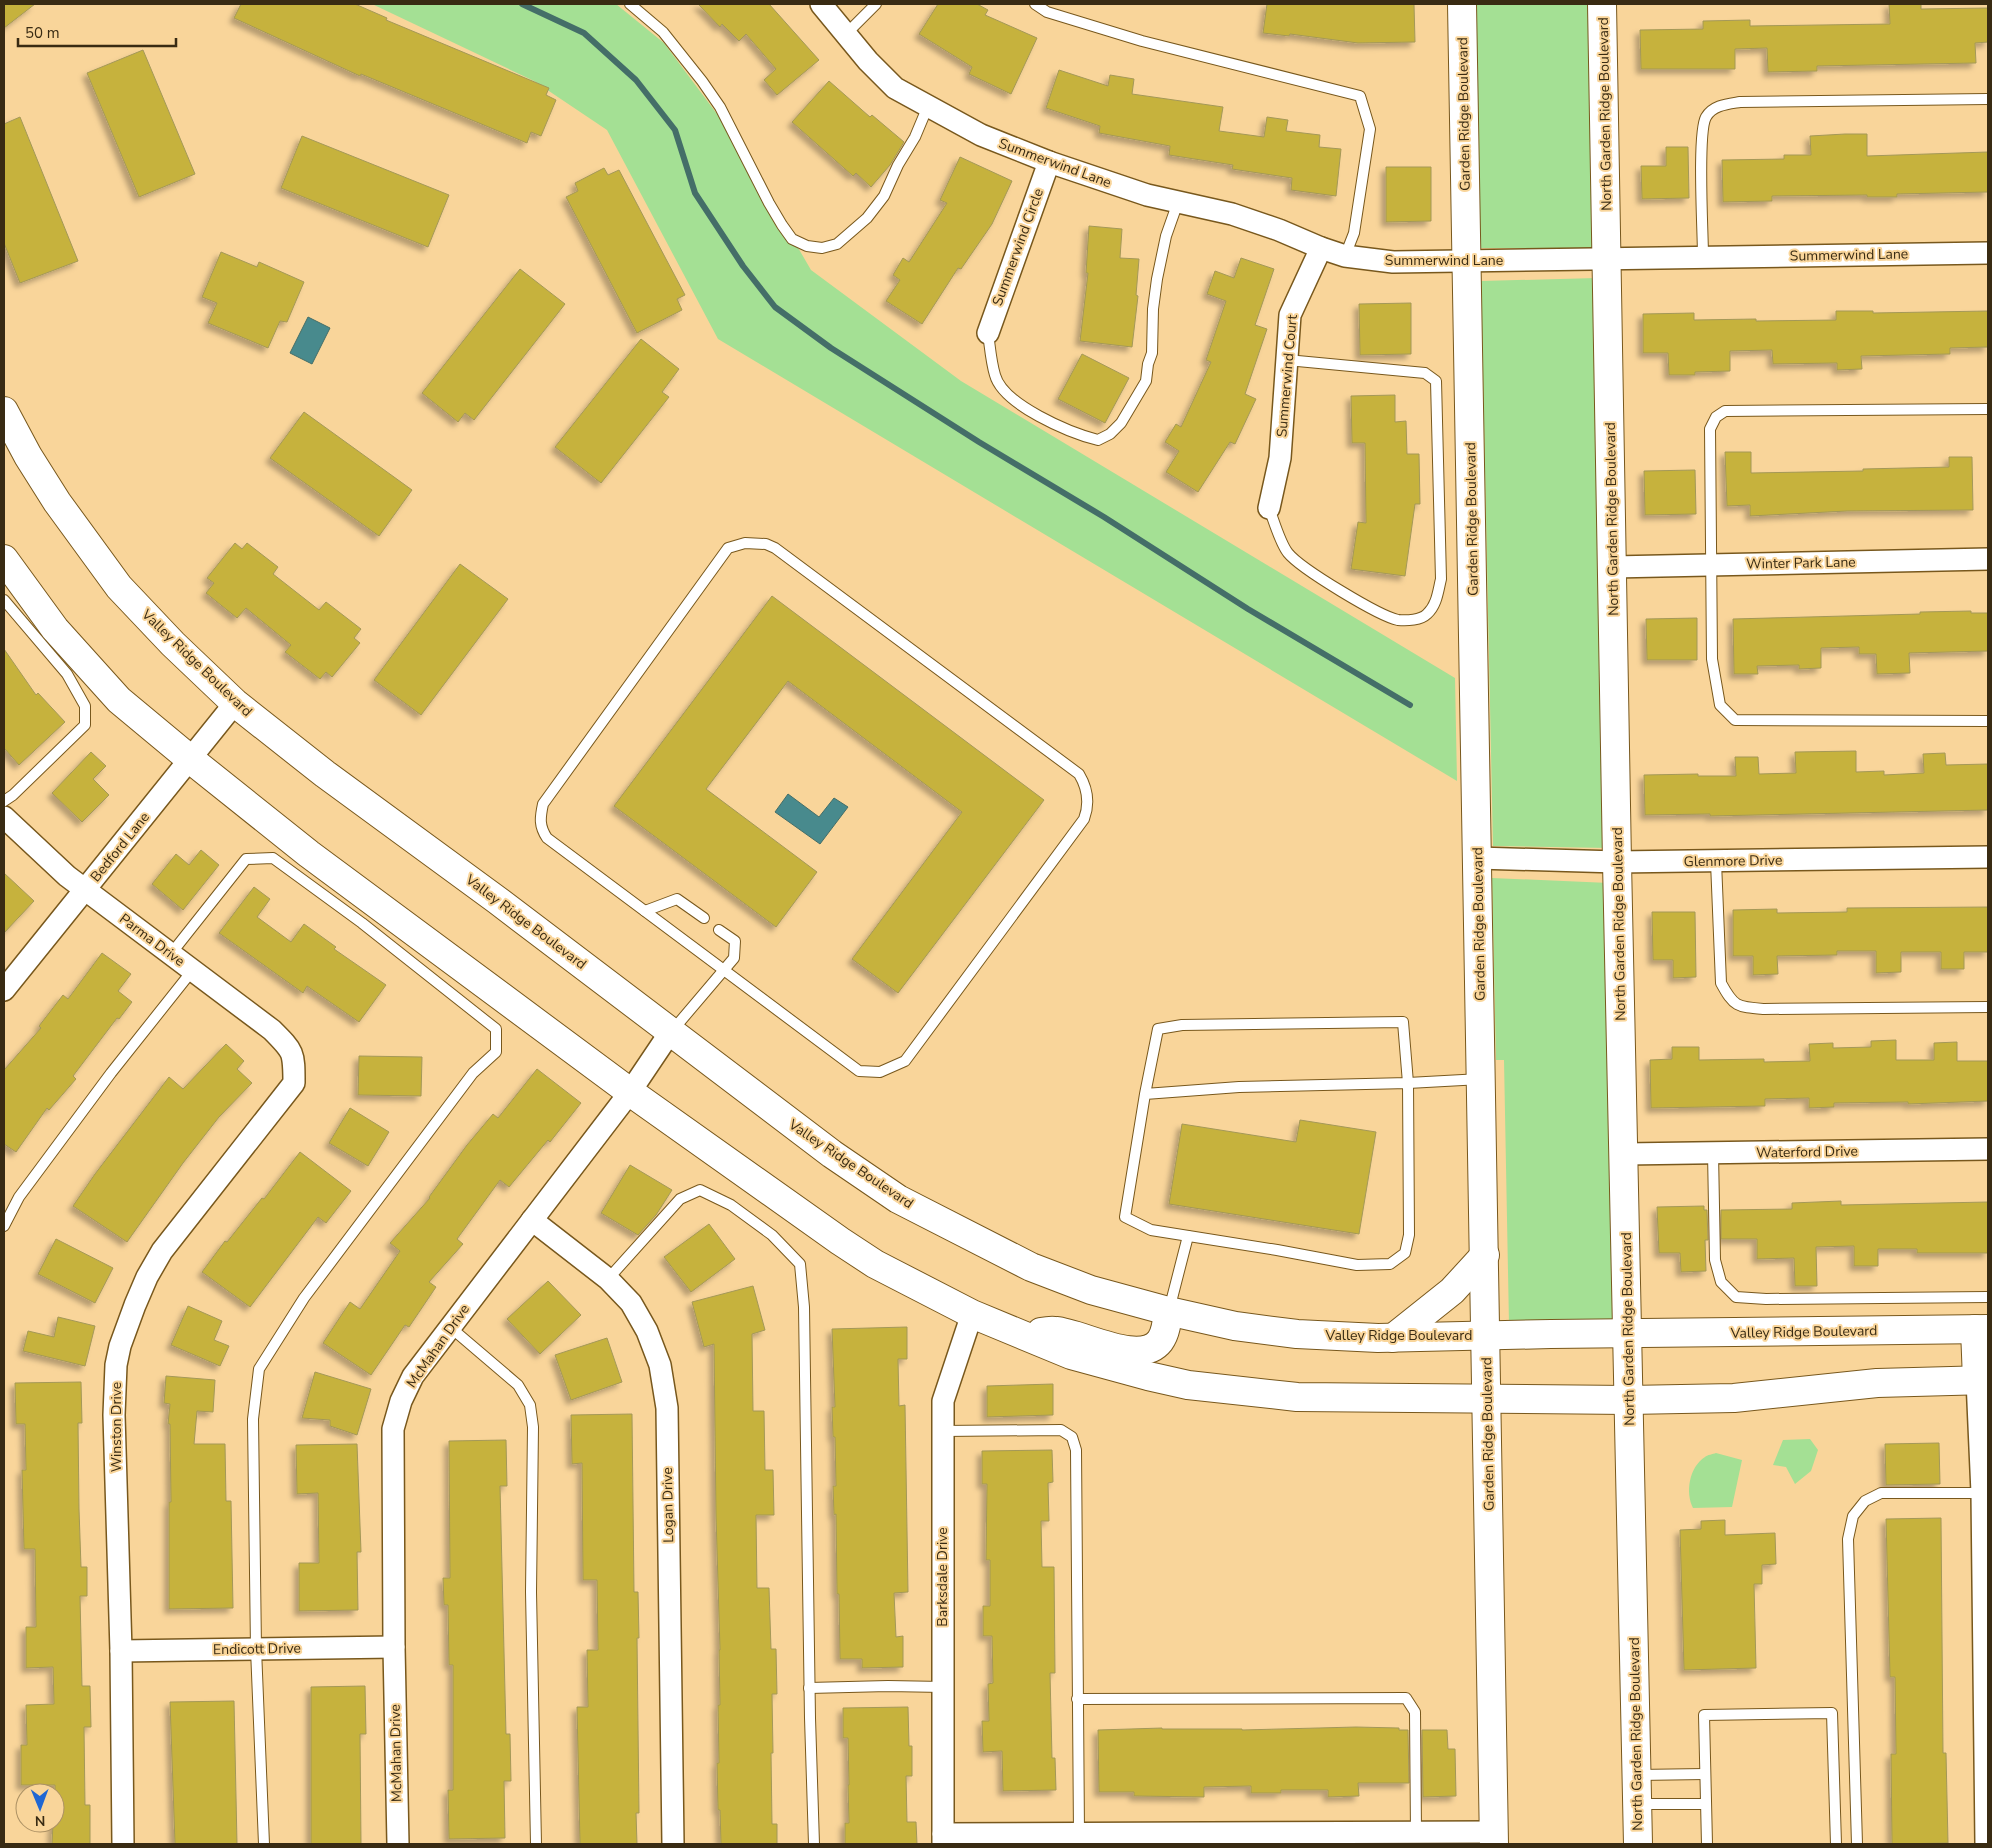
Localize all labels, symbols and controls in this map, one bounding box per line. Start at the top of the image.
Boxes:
scale bar [18,15,175,47]
street label: North Garden Ridge Boulevard [1594,17,1616,211]
text: 50 m [25,23,60,43]
street label: Garden Ridge Boulevard [1453,37,1475,191]
street label: Summerwind Lane [996,134,1114,192]
street label: Summerwind Circle [988,186,1048,308]
street label: Summerwind Lane [1790,244,1908,266]
street label: Summerwind Lane [1385,251,1503,270]
street label: Summerwind Court [1272,314,1302,438]
street label: North Garden Ridge Boulevard [1601,422,1623,616]
street label: Garden Ridge Boulevard [1461,442,1483,596]
street label: Winter Park Lane [1746,553,1856,573]
street label: Valley Ridge Boulevard [137,604,256,721]
street label: Bedford Lane [86,808,154,886]
street label: North Garden Ridge Boulevard [1608,827,1630,1021]
street label: Garden Ridge Boulevard [1468,847,1490,1001]
street label: Glenmore Drive [1684,851,1782,871]
street label: Valley Ridge Boulevard [461,870,590,974]
street label: Parma Drive [115,909,189,971]
street label: Valley Ridge Boulevard [784,1115,917,1213]
street label: Waterford Drive [1756,1142,1858,1162]
street label: North Garden Ridge Boulevard [1617,1232,1639,1426]
street label: McMahan Drive [402,1300,474,1392]
street label: Valley Ridge Boulevard [1729,1321,1878,1343]
street label: Valley Ridge Boulevard [1325,1326,1472,1345]
street label: Garden Ridge Boulevard [1477,1357,1499,1511]
street label: Winston Drive [107,1382,126,1472]
street label: Logan Drive [658,1467,678,1543]
street label: Barksdale Drive [933,1527,952,1627]
street label: North Garden Ridge Boulevard [1625,1637,1647,1831]
street label: Endicott Drive [213,1639,301,1659]
street label: McMahan Drive [386,1704,406,1802]
north arrow [15,1783,65,1833]
text: N [35,1811,46,1830]

